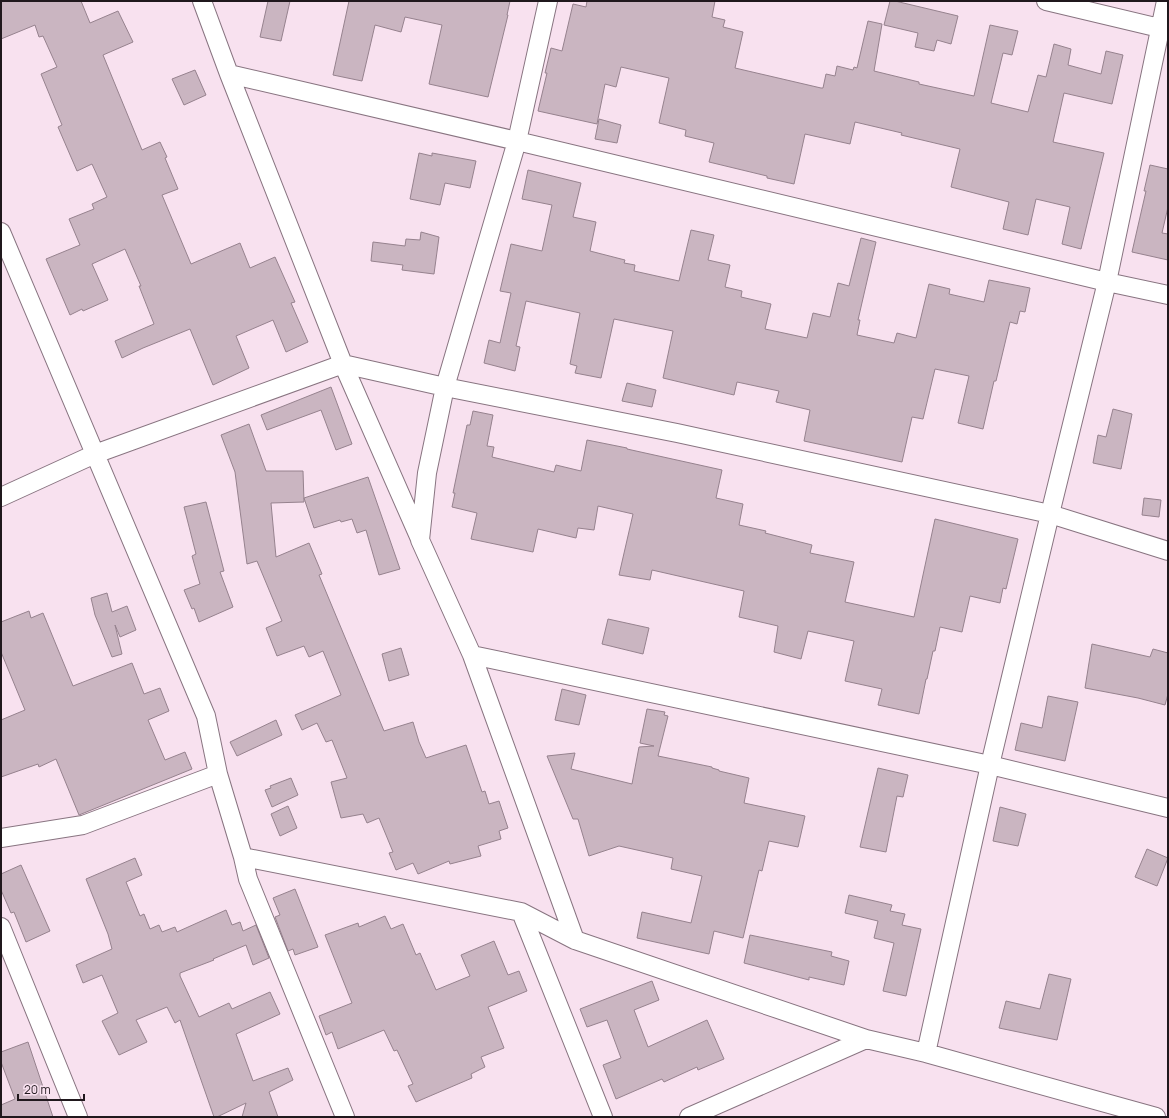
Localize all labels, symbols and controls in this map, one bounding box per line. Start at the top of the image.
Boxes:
scale bar [18,1076,84,1102]
text: 20 m [24,1081,51,1098]

